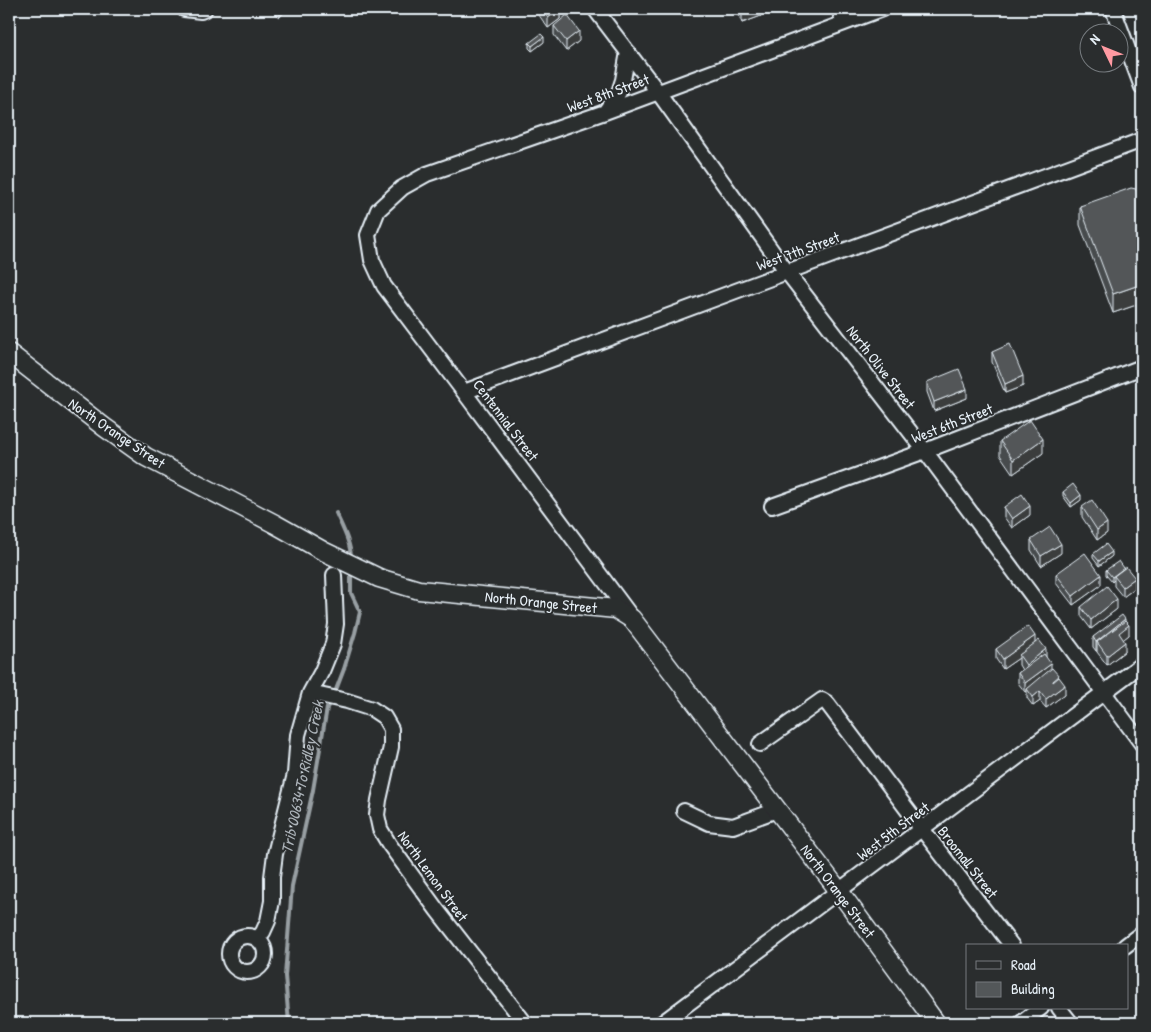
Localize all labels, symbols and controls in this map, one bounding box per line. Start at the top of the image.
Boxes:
north arrow [1078,22,1128,72]
text: N [1085,29,1104,48]
street label: West 8th Street [564,68,653,118]
street label: West 7th Street [754,226,843,276]
street label: North Olive Street [842,321,921,414]
street label: Centennial Street [468,375,544,466]
street label: North Orange Street [64,393,170,474]
street label: West 6th Street [908,398,996,448]
street label: North Orange Street [484,586,599,618]
water label: Trib 00634 To Ridley Creek [275,698,329,855]
street label: West 5th Street [852,796,934,865]
street label: Broomall Street [933,821,1003,903]
street label: North Lemon Street [393,826,474,926]
street label: North Orange Street [796,840,881,943]
legend [966,944,1128,1010]
text: Road [1011,954,1036,975]
text: Building [1011,978,1055,999]

